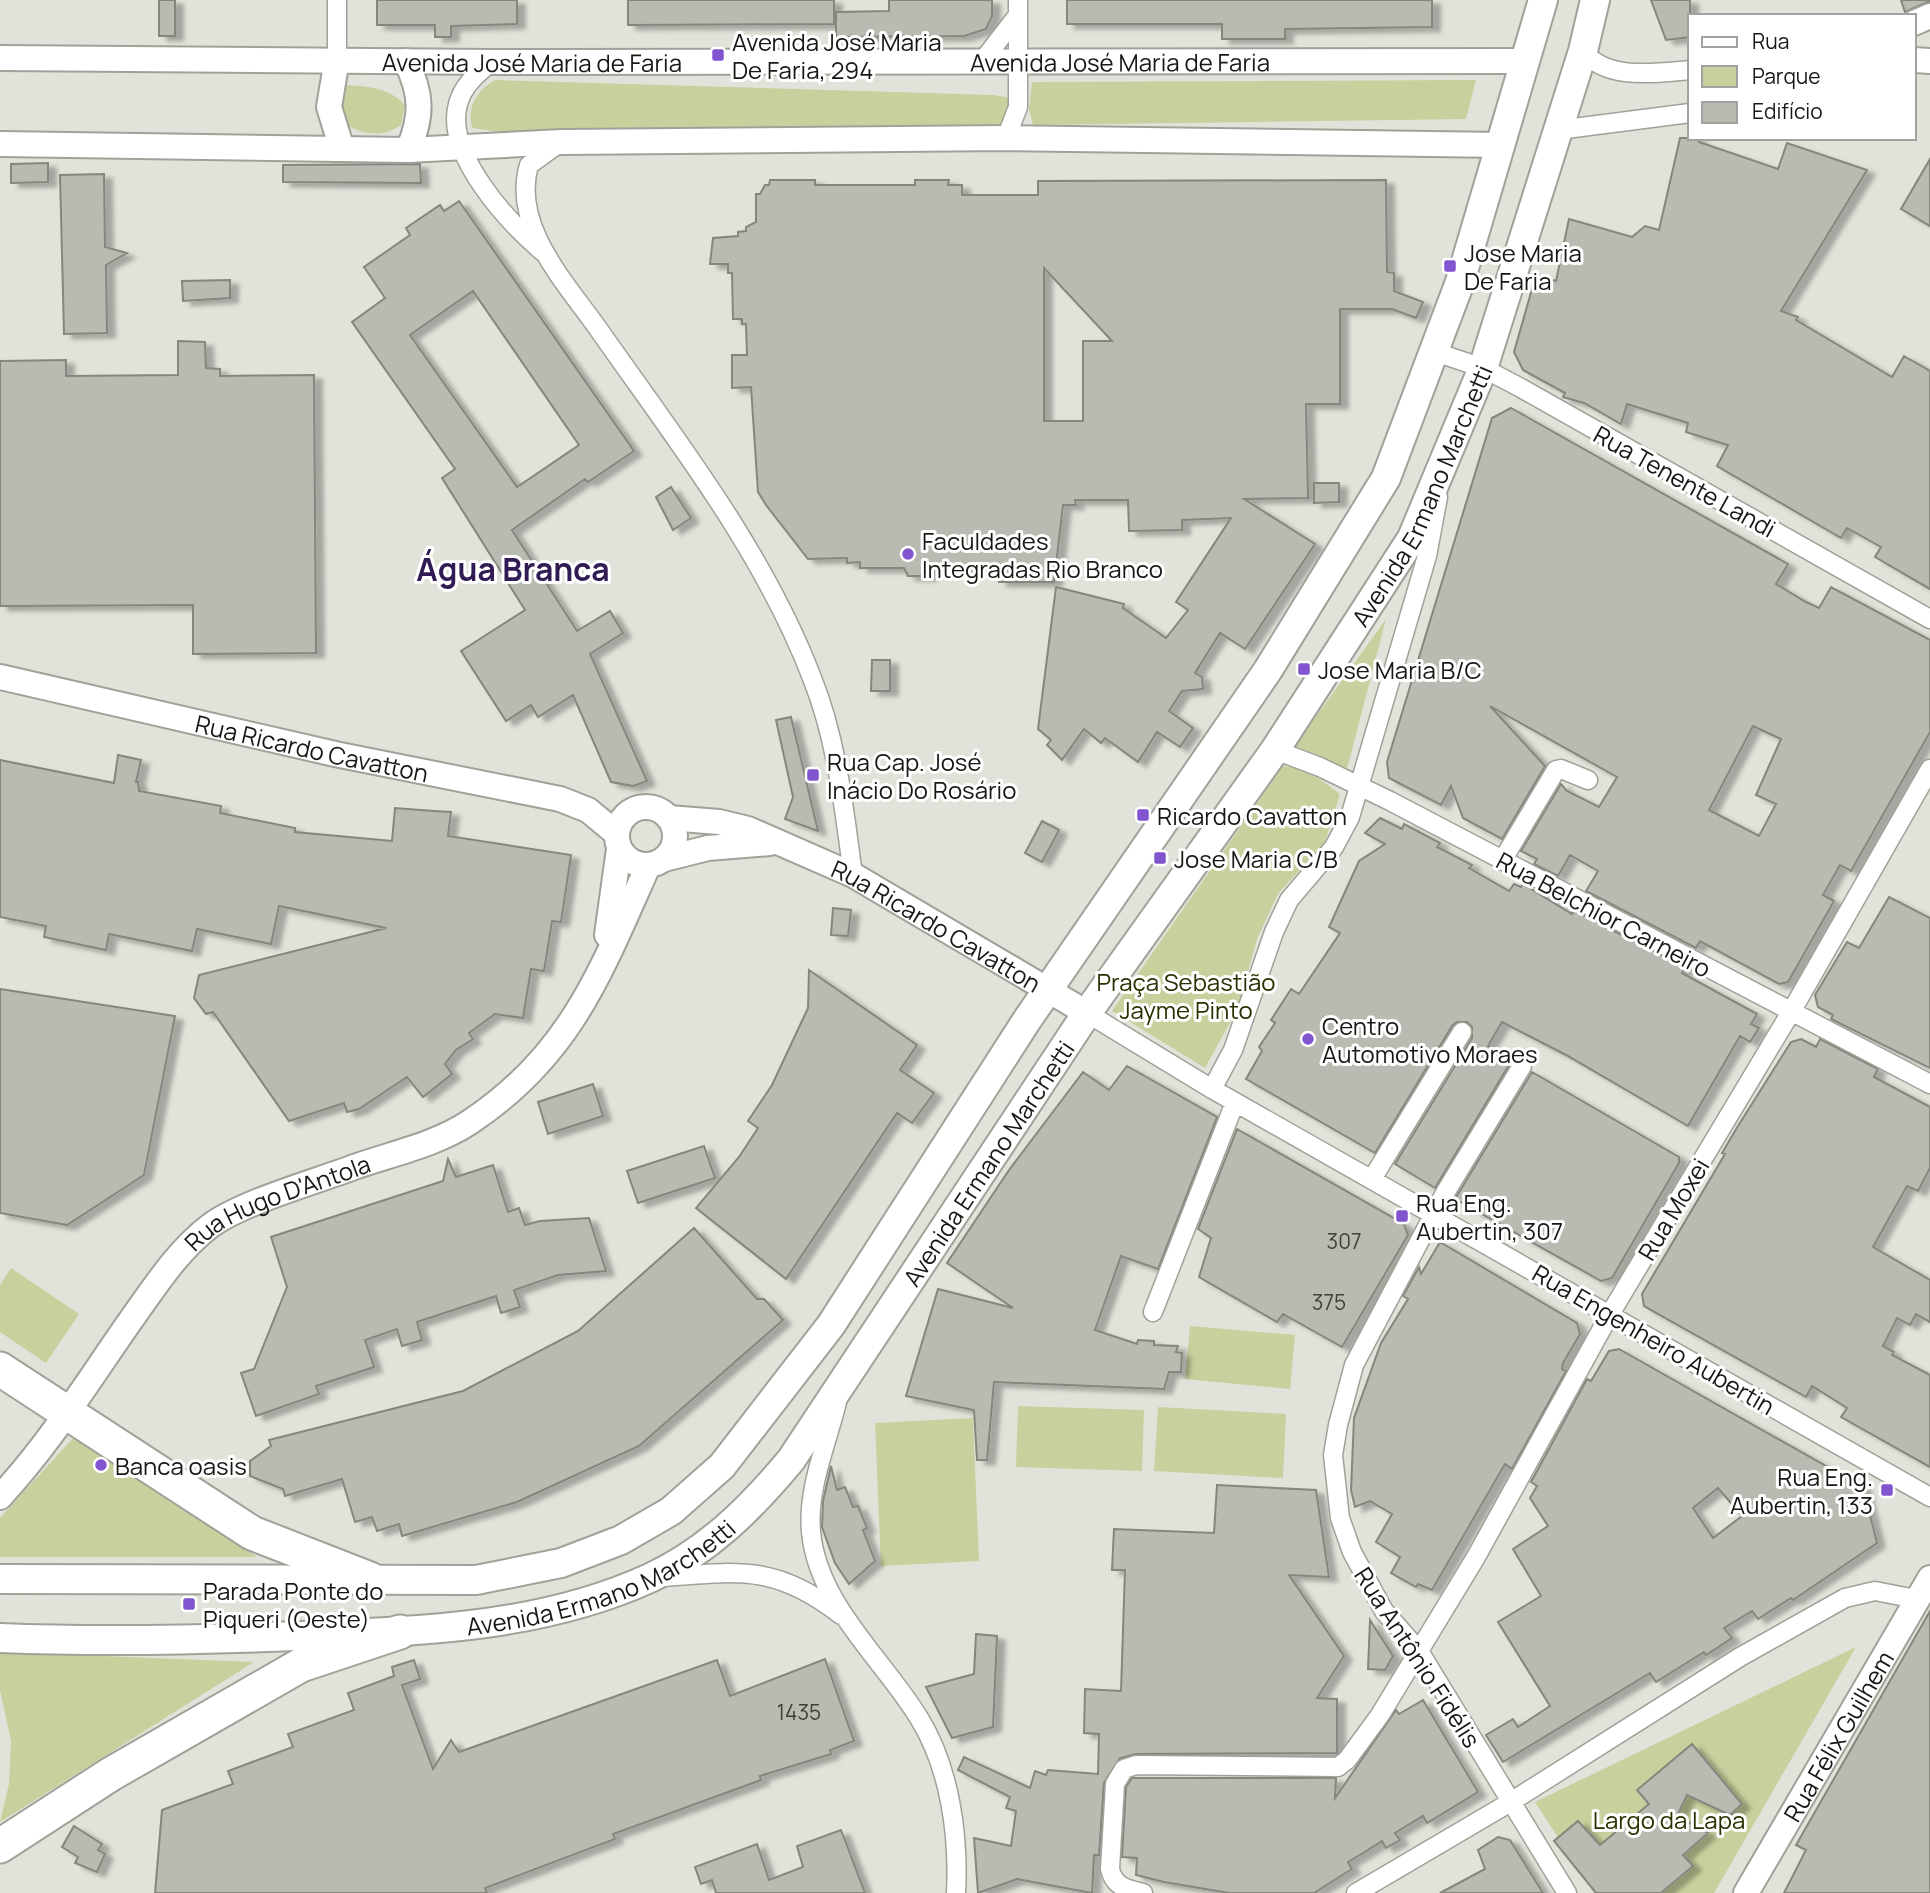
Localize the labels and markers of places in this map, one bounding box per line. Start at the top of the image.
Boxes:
place label: Avenida José Maria De Faria, 294 [732,25,942,86]
marker: Avenida José Maria De Faria, 294 [710,47,726,63]
place label: Jose Maria De Faria [1464,236,1582,297]
marker: Jose Maria De Faria [1442,258,1458,274]
place label: Faculdades Integradas Rio Branco [922,524,1163,585]
marker: Faculdades Integradas Rio Branco [900,546,916,562]
place label: Jose Maria B/C [1318,653,1482,686]
marker: Jose Maria B/C [1296,661,1312,677]
place label: Rua Cap. José Inácio Do Rosário [827,745,1016,806]
marker: Rua Cap. José Inácio Do Rosário [805,767,821,783]
place label: Ricardo Cavatton [1157,799,1347,832]
marker: Ricardo Cavatton [1135,807,1151,823]
place label: Jose Maria C/B [1174,842,1338,875]
marker: Jose Maria C/B [1152,850,1168,866]
place label: Centro Automotivo Moraes [1322,1009,1538,1070]
marker: Centro Automotivo Moraes [1300,1031,1316,1047]
place label: Rua Eng. Aubertin, 307 [1416,1186,1563,1247]
marker: Rua Eng. Aubertin, 307 [1394,1208,1410,1224]
place label: Banca oasis [115,1449,247,1482]
marker: Banca oasis [93,1457,109,1473]
place label: Rua Eng. Aubertin, 133 [1730,1460,1873,1521]
marker: Rua Eng. Aubertin, 133 [1879,1482,1895,1498]
place label: Parada Ponte do Piqueri (Oeste) [203,1574,383,1635]
marker: Parada Ponte do Piqueri (Oeste) [181,1596,197,1612]

